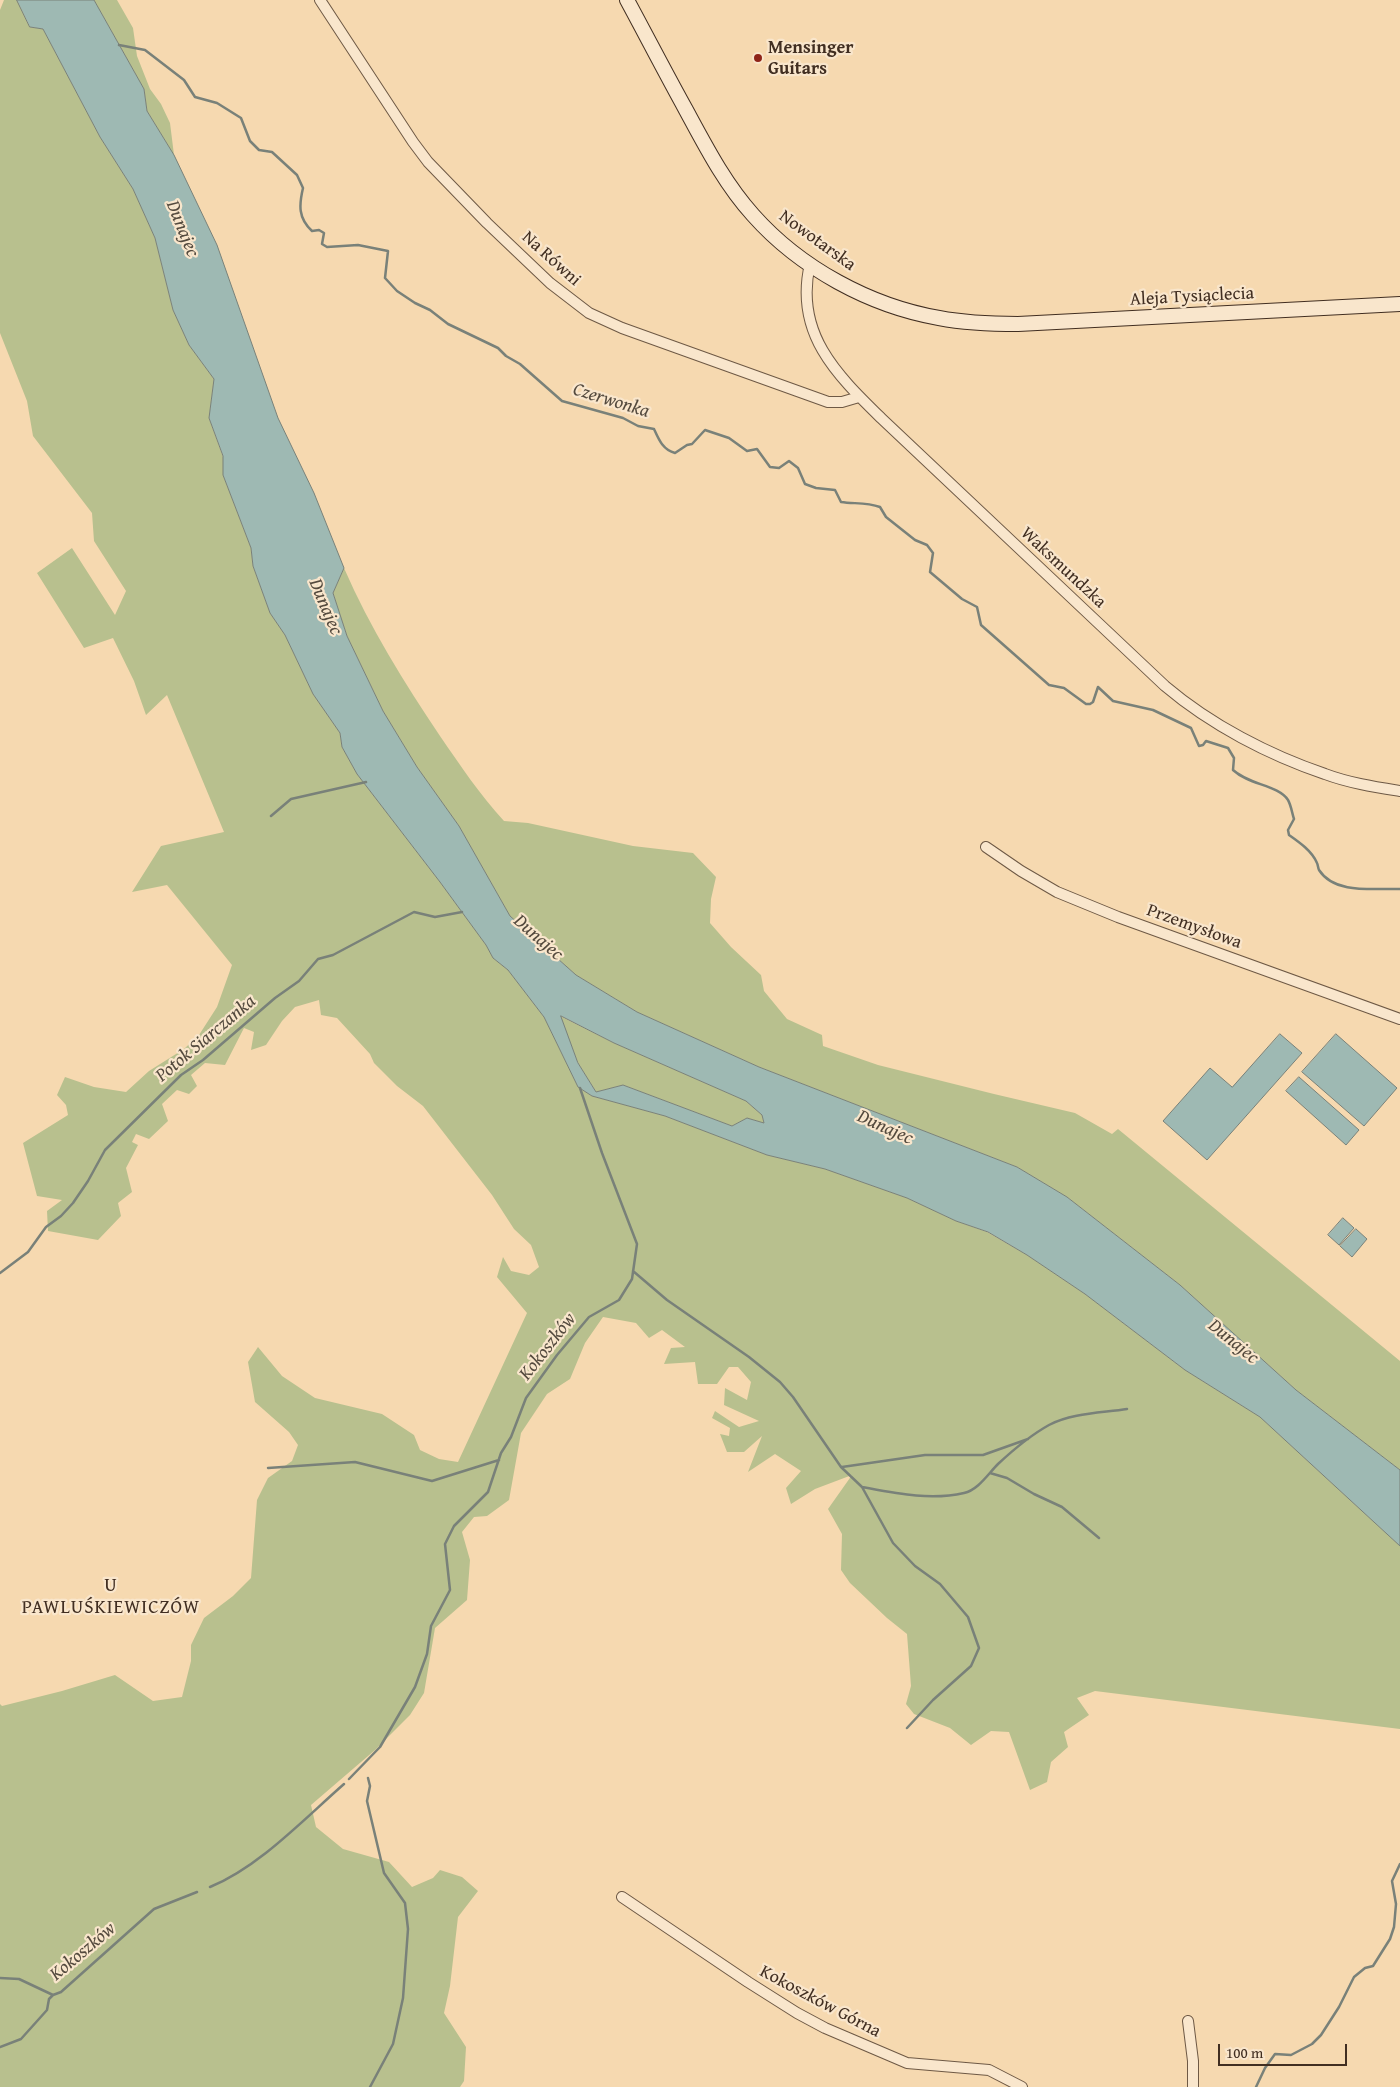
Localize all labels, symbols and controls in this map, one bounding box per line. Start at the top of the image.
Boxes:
place label: Mensinger Guitars [768,37,854,80]
marker: Mensinger Guitars [752,52,764,64]
water label: Dunajec [160,197,204,261]
street label: Nowotarska [774,206,860,276]
street label: Na Równi [517,227,585,291]
street label: Aleja Tysiąclecia [1129,283,1255,311]
water label: Czerwonka [570,379,652,423]
street label: Waksmundzka [1016,523,1110,613]
water label: Dunajec [303,575,347,639]
street label: Przemysłowa [1144,900,1244,954]
water label: Dunajec [508,910,568,966]
water label: Potok Siarczanka [151,991,261,1087]
water label: Dunajec [853,1106,917,1150]
water label: Kokoszków [515,1309,581,1385]
water label: Dunajec [1203,1315,1263,1369]
district label: U PAWLUŚKIEWICZÓW [20,1575,202,1619]
water label: Kokoszków [46,1918,120,1986]
street label: Kokoszków Górna [756,1961,884,2043]
scale bar [1220,2034,1349,2066]
text: 100 m [1226,2042,1263,2063]

